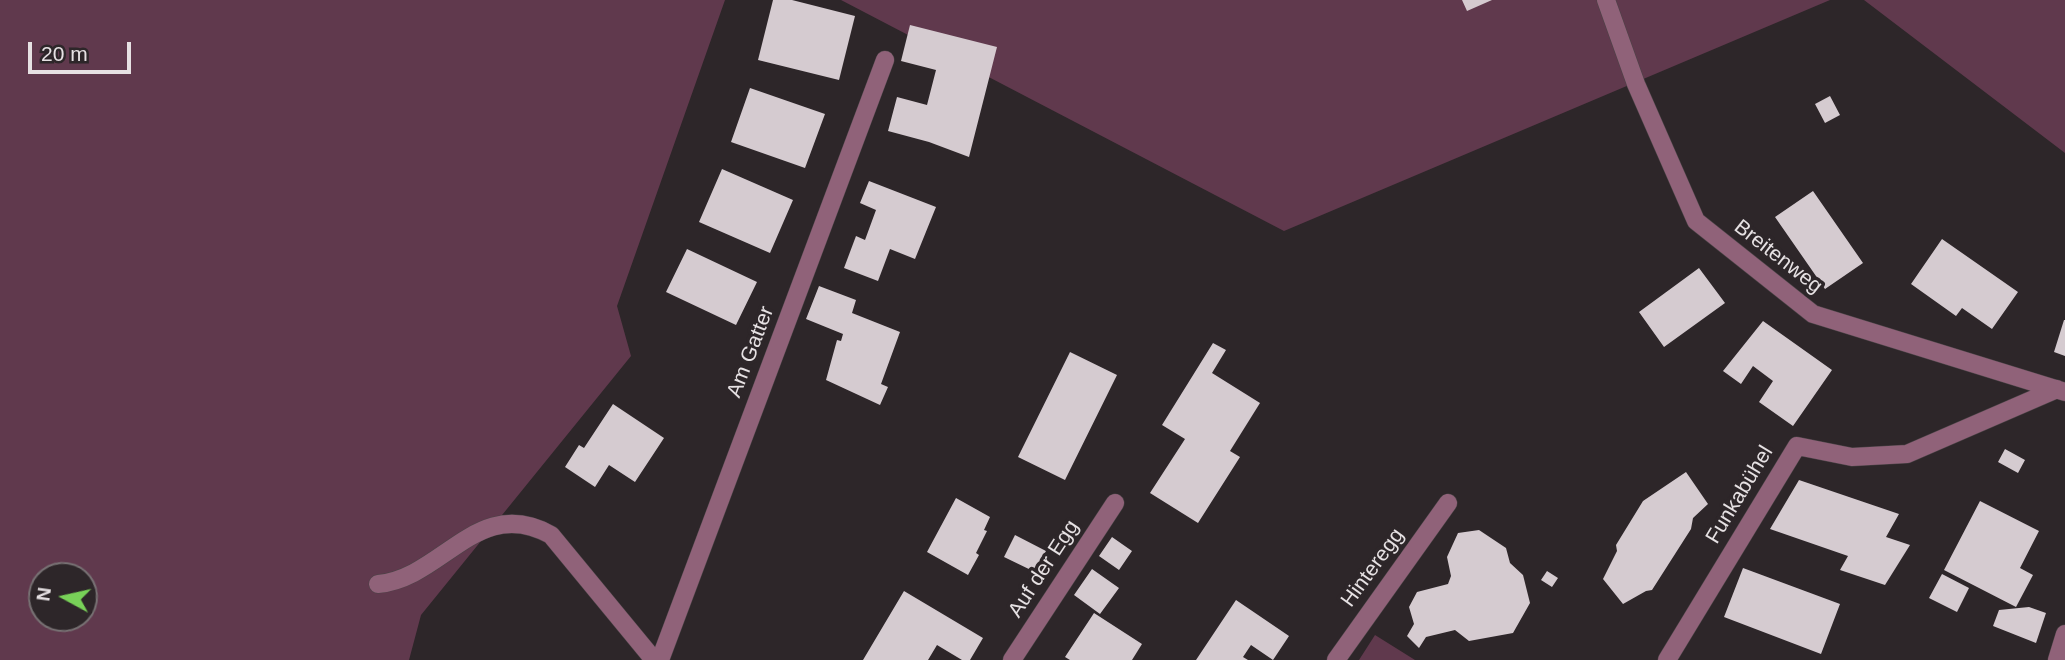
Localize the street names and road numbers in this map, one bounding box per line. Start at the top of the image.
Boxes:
street label: Breitenweg [1729,215,1827,299]
street label: Am Gatter [722,303,780,401]
street label: Funkabühel [1701,441,1779,549]
street label: Auf der Egg [1003,516,1085,622]
street label: Hinteregg [1336,524,1410,612]

